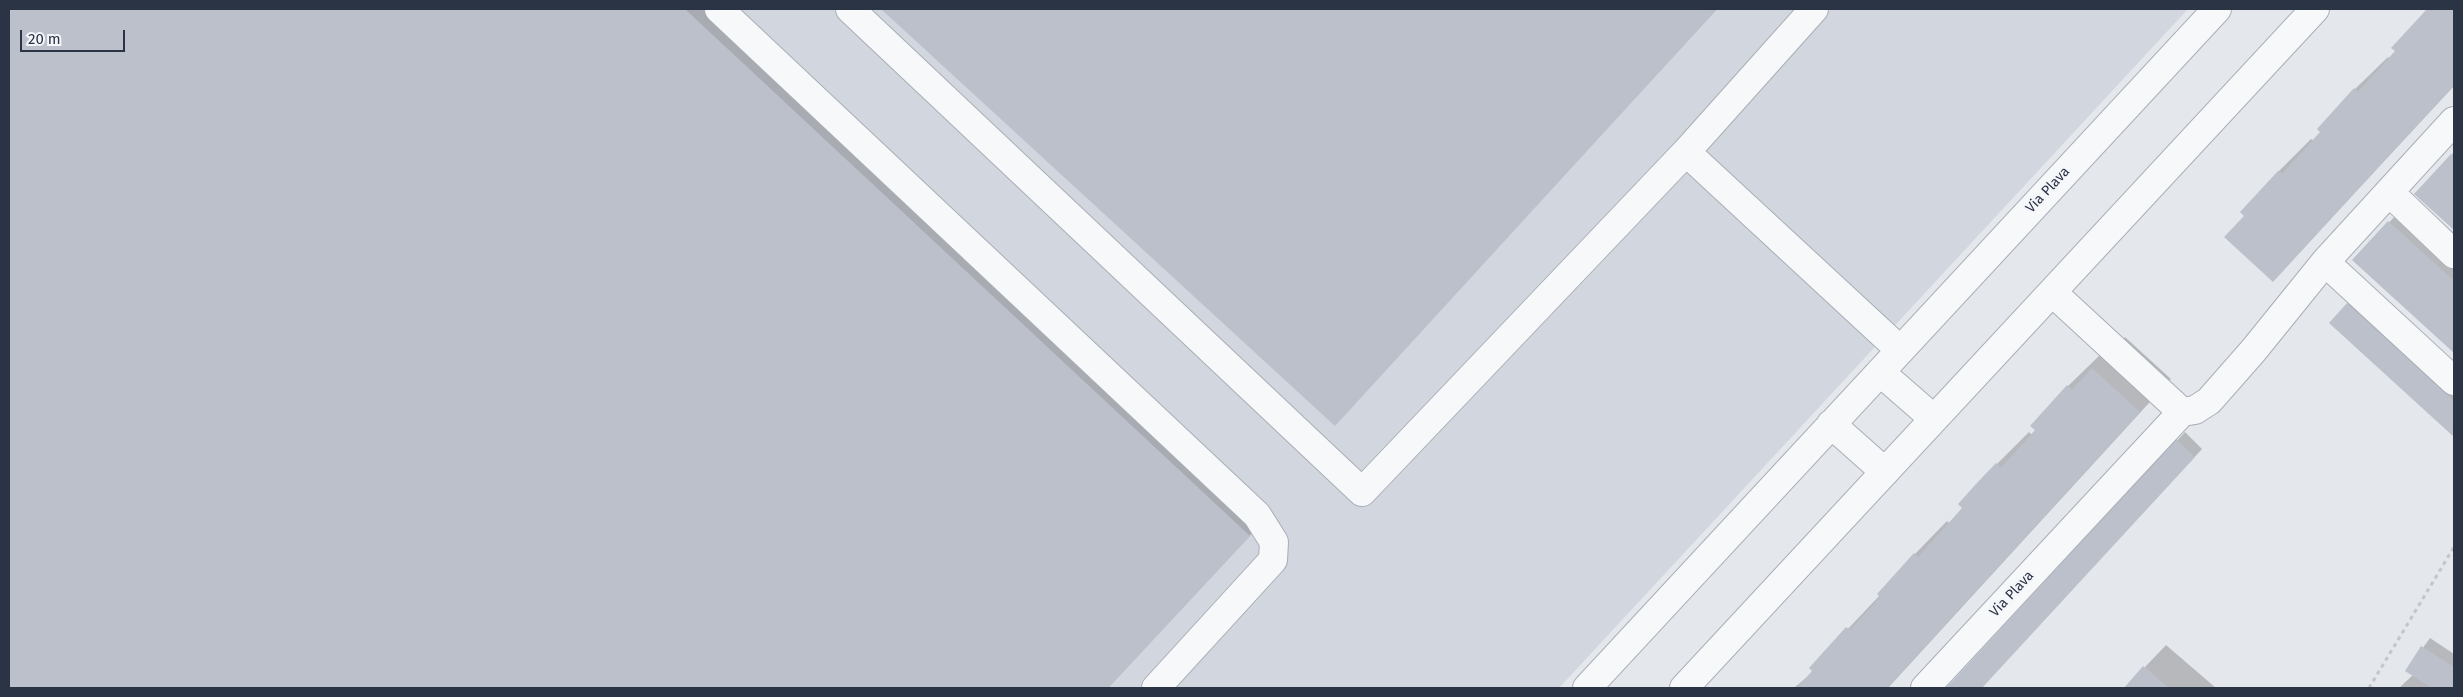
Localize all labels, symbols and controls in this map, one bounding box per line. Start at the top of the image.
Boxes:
scale bar [22,20,128,52]
text: 20 m [28,30,61,48]
street label: Via Plava [2022,164,2074,216]
street label: Via Plava [1986,568,2038,620]

